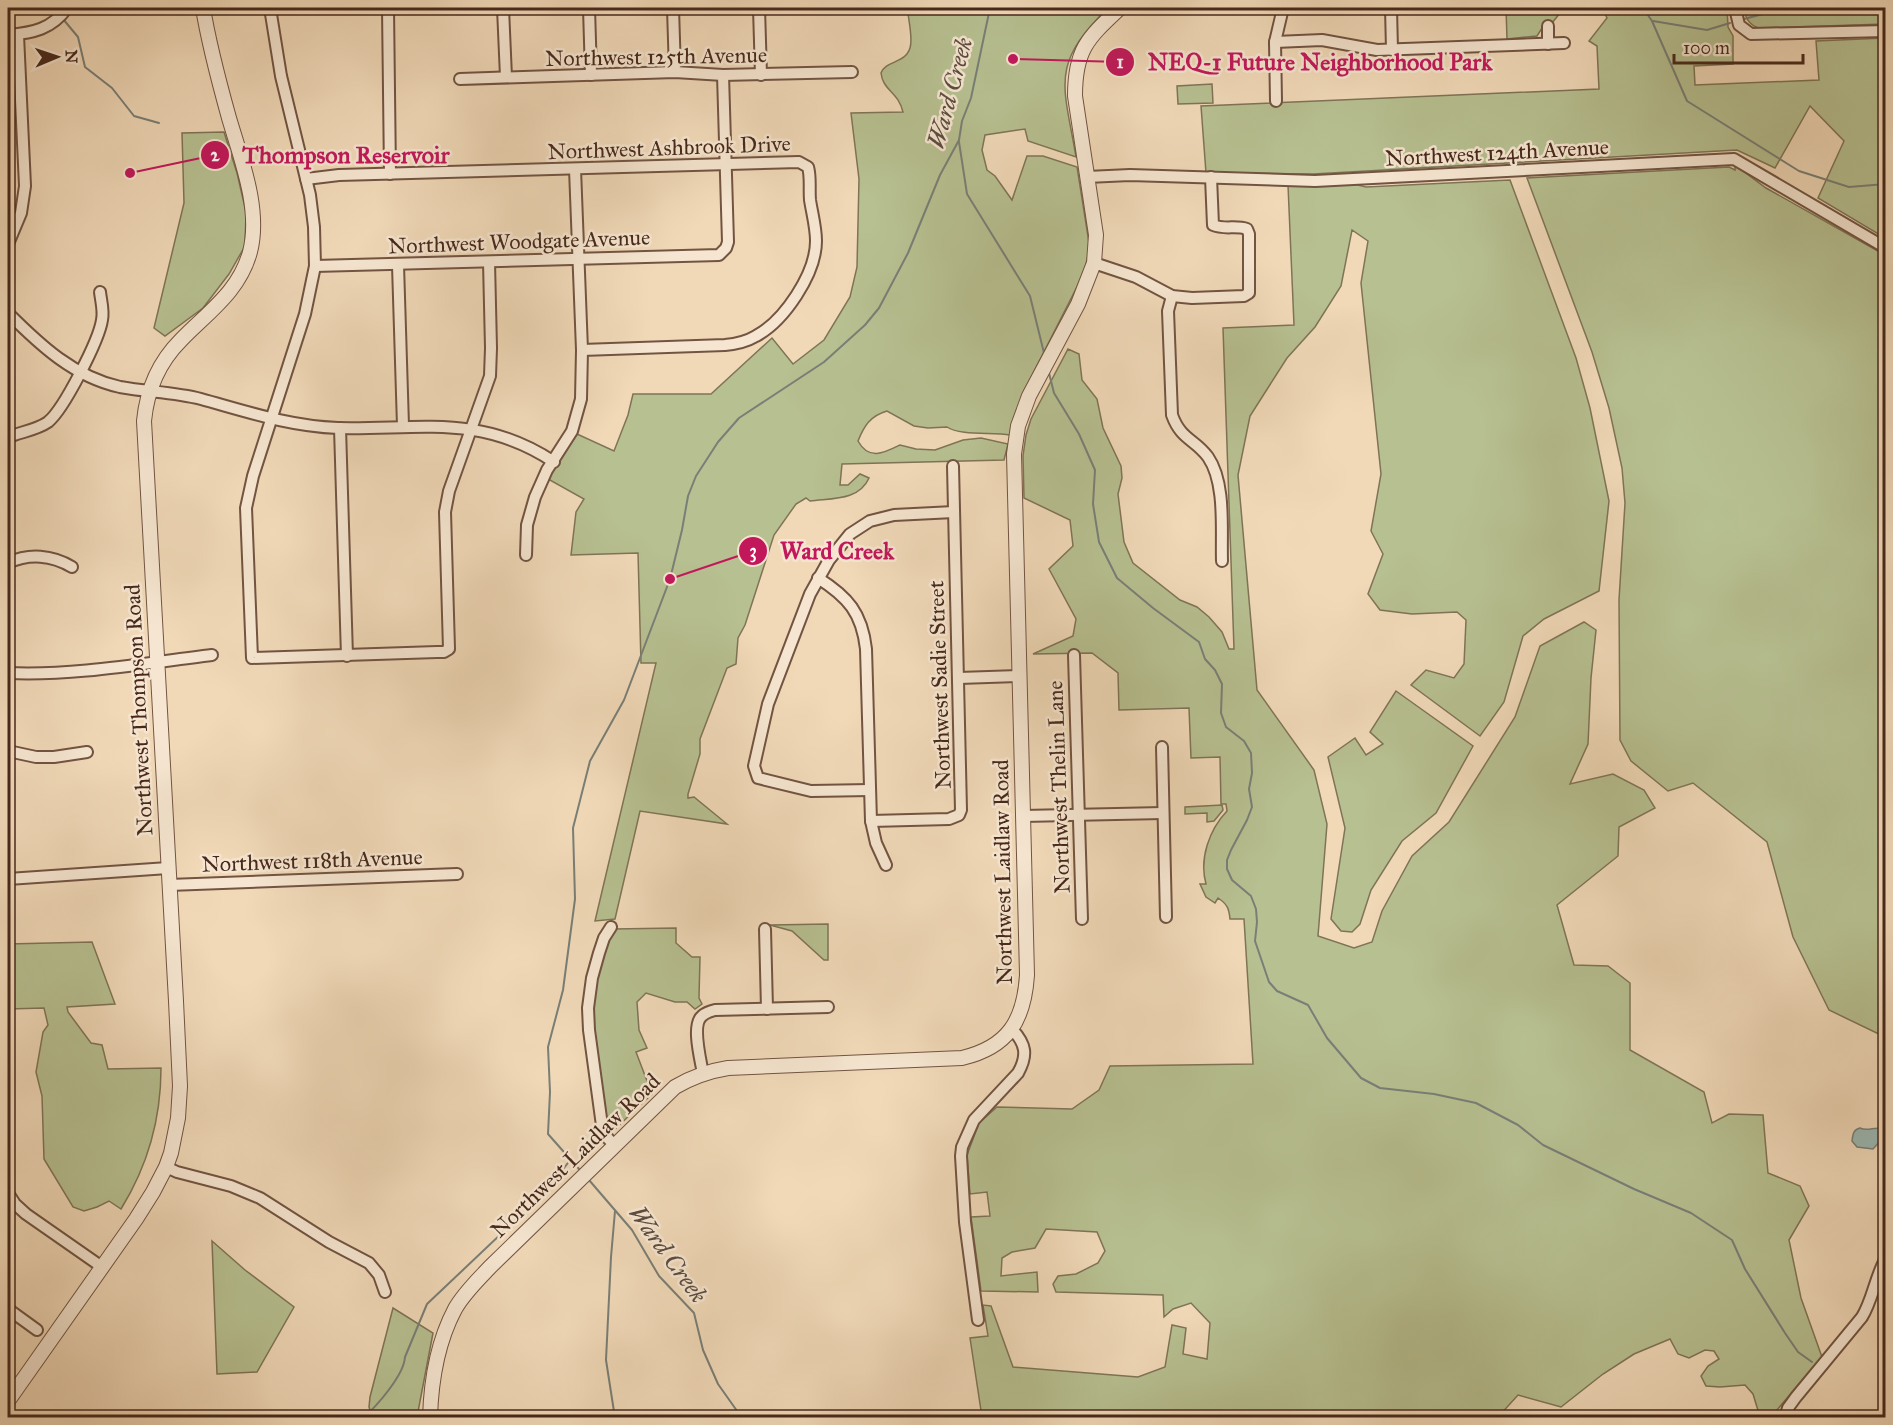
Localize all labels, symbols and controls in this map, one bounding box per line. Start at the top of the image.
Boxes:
north arrow [27,27,87,87]
scale bar [1674,27,1803,65]
water label: Ward Creek [921,34,979,152]
text: 100 m [1683,37,1730,59]
street label: Northwest 125th Avenue [545,41,767,72]
callout: NEQ-1 Future Neighborhood Park [1105,41,1504,83]
text: NEQ-1 Future Neighborhood Park [1148,47,1493,77]
text: N [62,49,81,64]
text: 1 [1116,51,1124,73]
street label: Northwest Ashbrook Drive [547,130,791,165]
street label: Northwest 124th Avenue [1384,133,1610,172]
callout: Thompson Reservoir [200,134,461,176]
text: Thompson Reservoir [241,140,451,170]
text: 2 [211,144,221,166]
street label: Northwest Woodgate Avenue [388,223,651,260]
callout: Ward Creek [738,530,906,572]
text: Ward Creek [780,536,895,566]
text: 3 [749,540,757,563]
street label: Northwest Sadie Street [922,580,957,790]
street label: Northwest Thompson Road [118,583,159,837]
street label: Northwest Thelin Lane [1041,680,1076,894]
street label: Northwest Laidlaw Road [987,759,1018,985]
street label: Northwest 118th Avenue [201,843,423,878]
street label: Northwest Laidlaw Road [485,1067,666,1243]
water label: Ward Creek [622,1199,714,1309]

